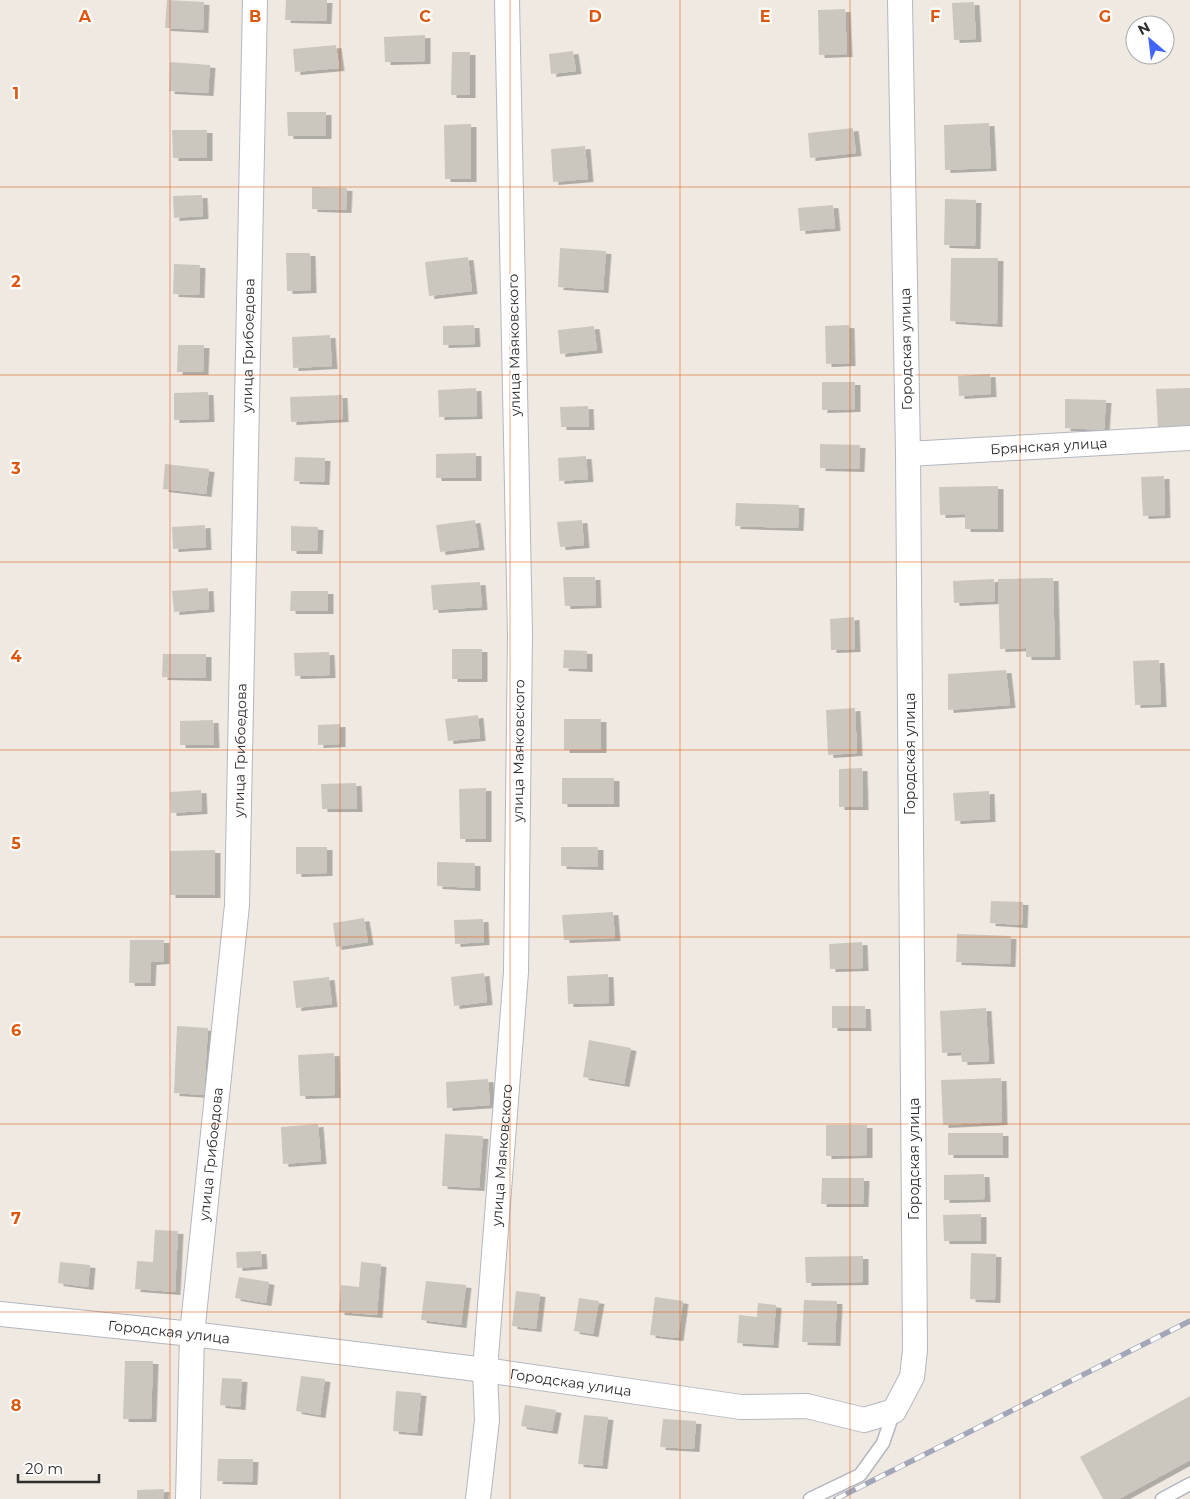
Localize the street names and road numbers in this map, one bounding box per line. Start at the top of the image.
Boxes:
street label: улица Маяковского [504,273,524,418]
street label: улица Грибоедова [238,278,258,414]
street label: Городская улица [896,287,916,411]
street label: Брянская улица [990,434,1108,458]
street label: улица Маяковского [509,679,528,823]
street label: улица Грибоедова [230,683,250,819]
street label: Городская улица [901,693,919,815]
street label: улица Маяковского [487,1083,516,1228]
street label: улица Грибоедова [195,1086,227,1223]
street label: Городская улица [905,1098,923,1220]
street label: Городская улица [107,1316,231,1348]
street label: Городская улица [509,1365,633,1400]

